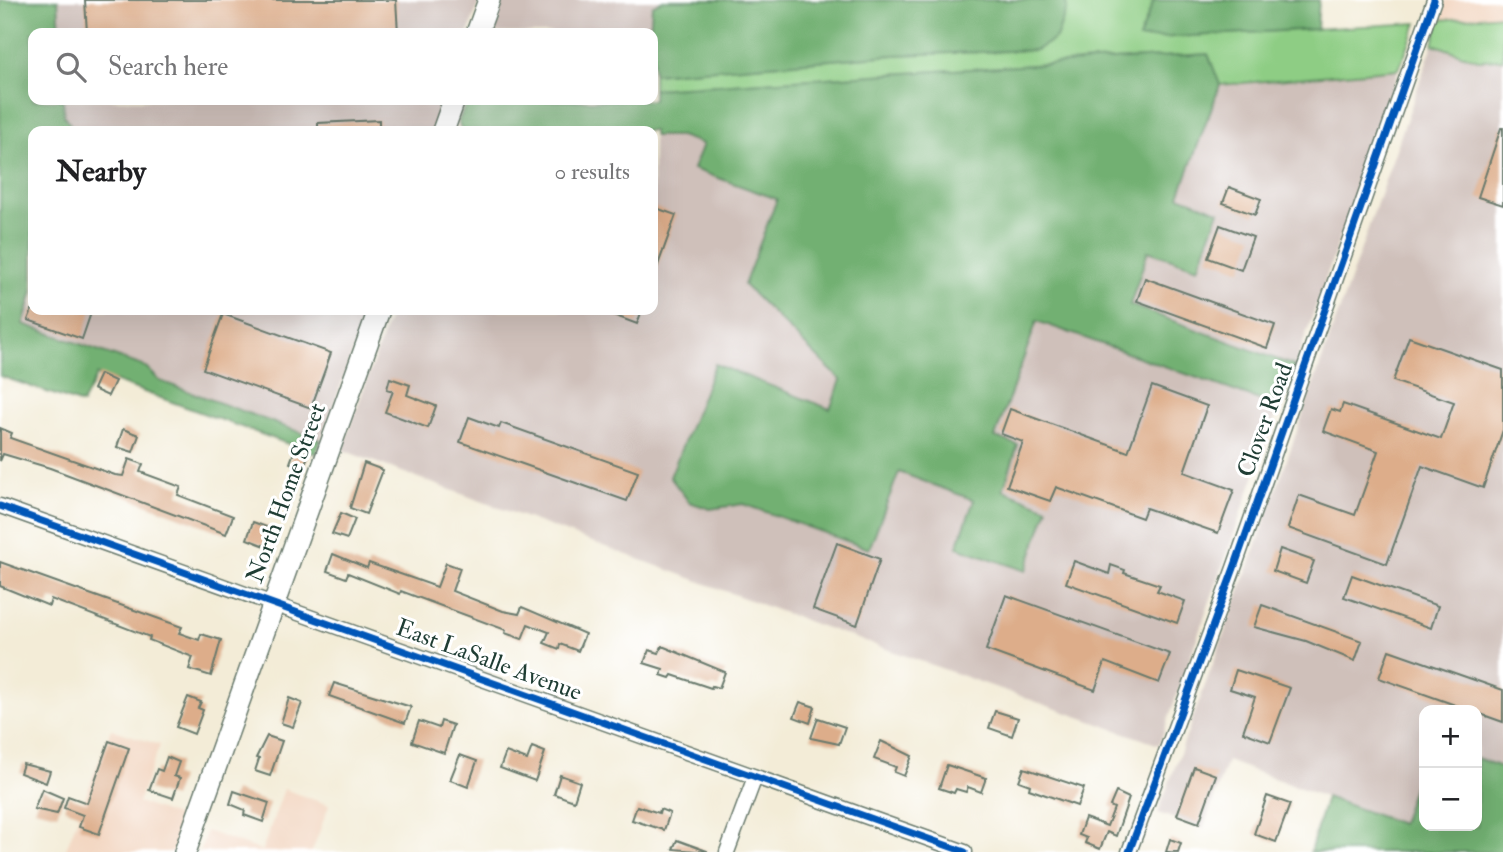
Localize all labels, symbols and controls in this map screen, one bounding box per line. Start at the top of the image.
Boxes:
search box [28,28,658,105]
icon: search [52,48,90,86]
text: Search here [108,51,228,83]
text: Nearby [56,153,146,190]
text: 0 results [554,157,630,186]
street label: Clover Road [1230,358,1300,481]
street label: North Home Street [239,399,333,587]
street label: East LaSalle Avenue [392,612,586,708]
map controls [1419,705,1482,831]
button: + [1419,705,1482,768]
button: − [1419,768,1482,831]

